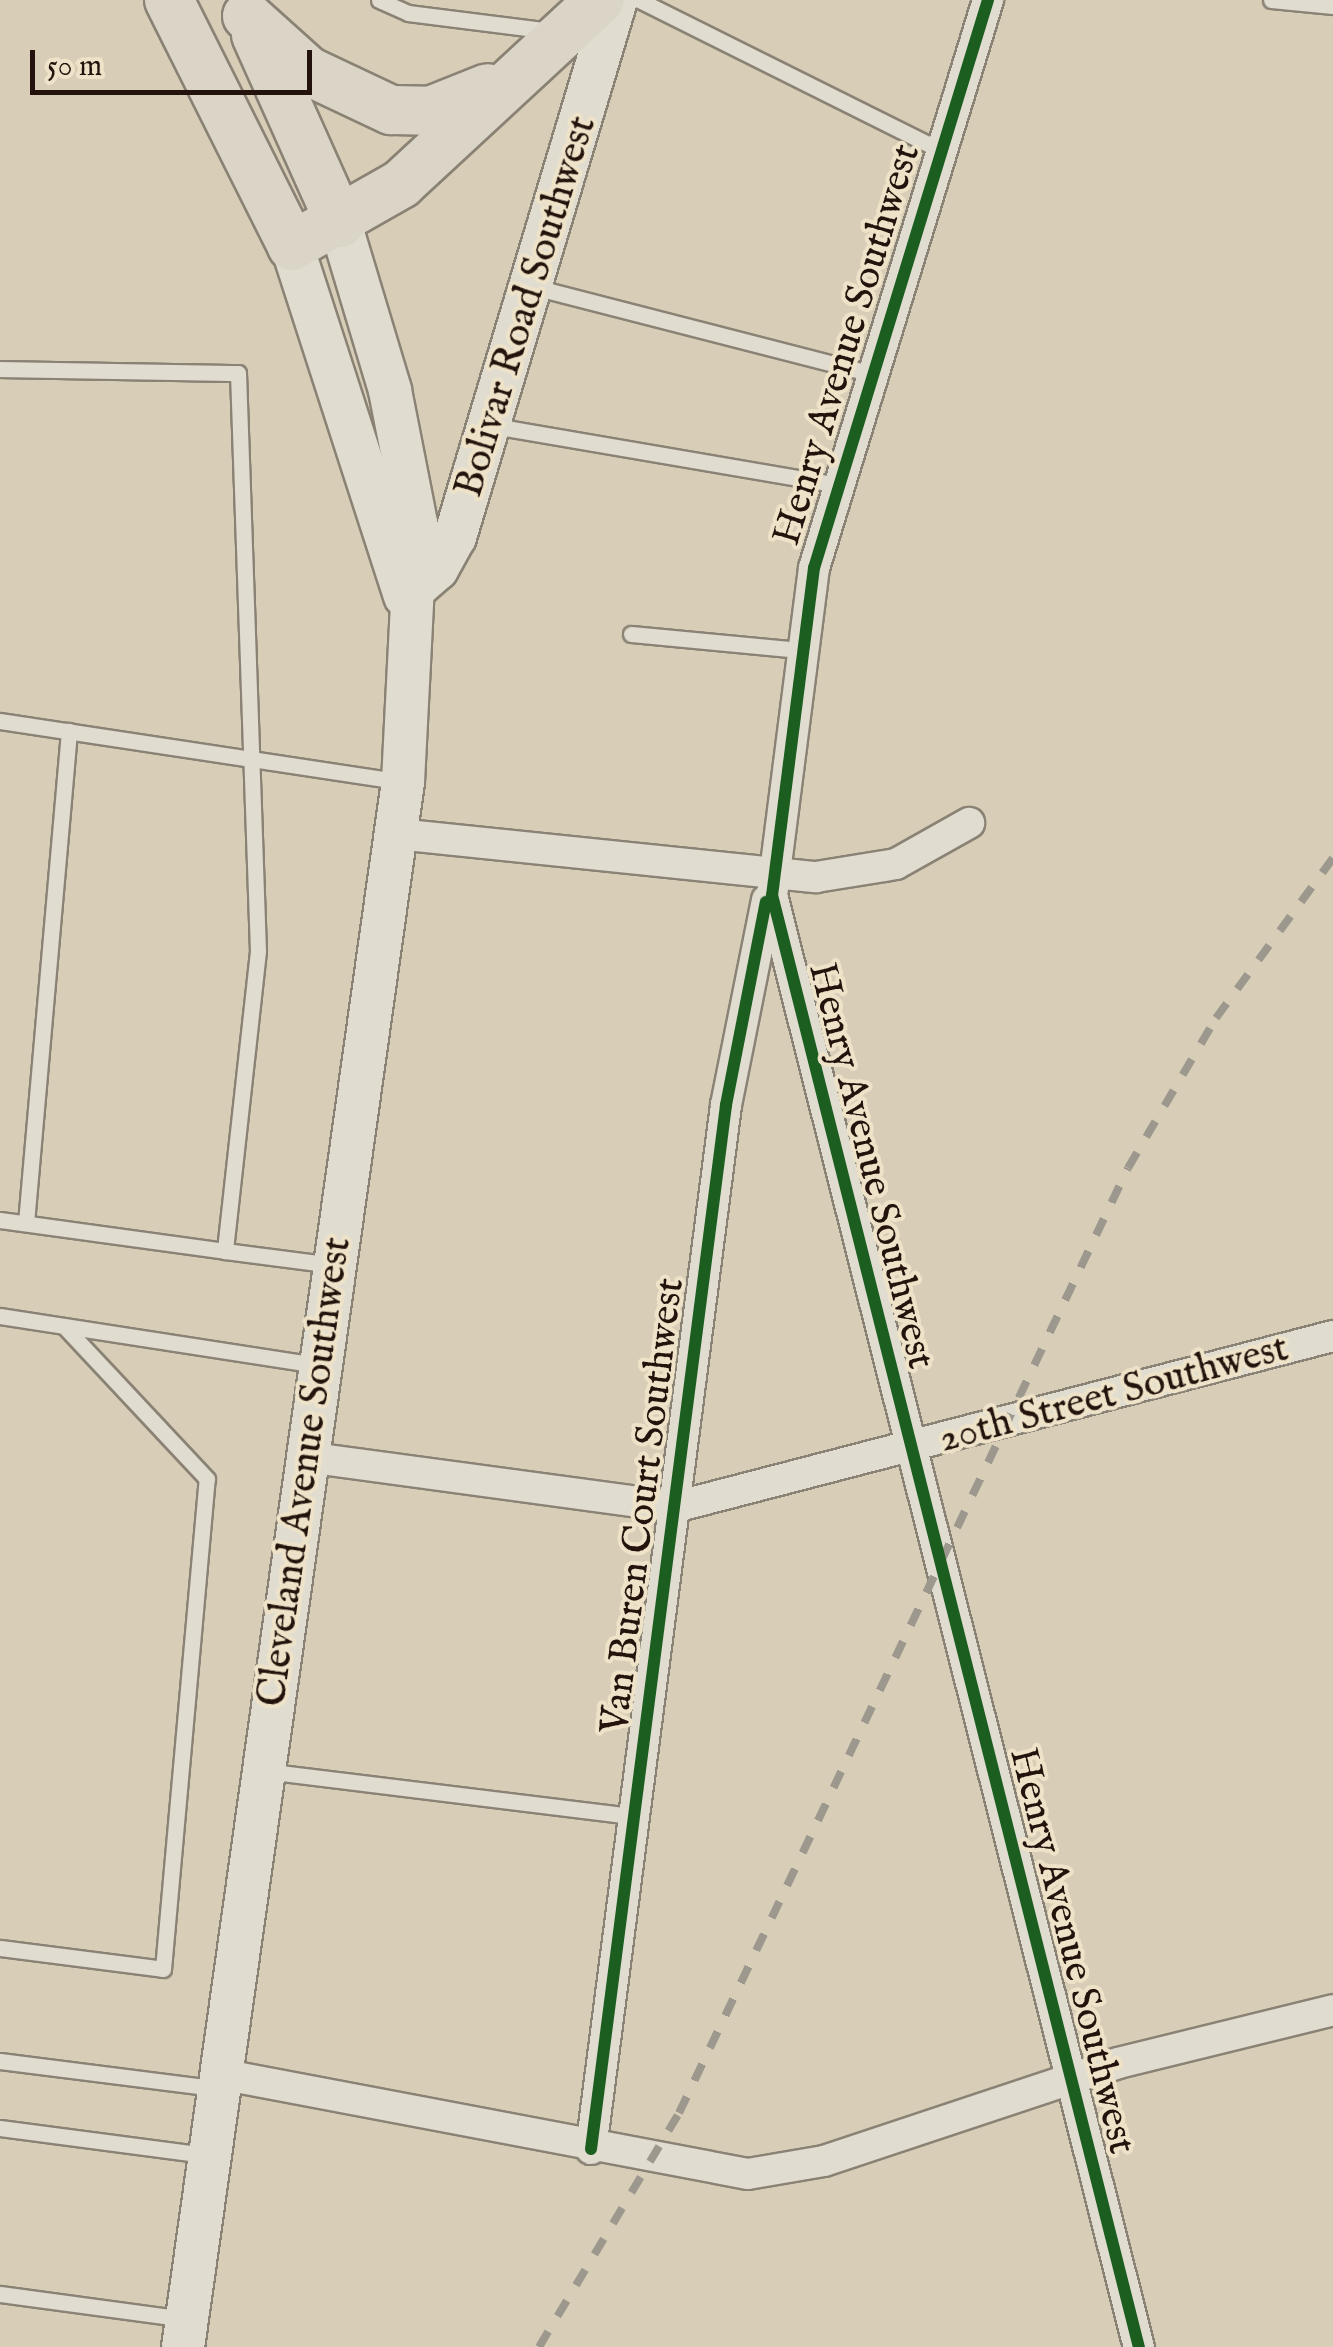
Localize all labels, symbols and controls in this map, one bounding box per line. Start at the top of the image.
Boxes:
scale bar [35,30,318,92]
text: 50 m [47,48,102,86]
street label: Bolivar Road Southwest [446,111,608,503]
street label: Henry Avenue Southwest [764,139,932,551]
street label: Henry Avenue Southwest [796,958,944,1374]
street label: Cleveland Avenue Southwest [249,1234,363,1710]
street label: Van Buren Court Southwest [592,1276,696,1736]
street label: 20th Street Southwest [934,1325,1294,1465]
street label: Henry Avenue Southwest [997,1743,1145,2159]

